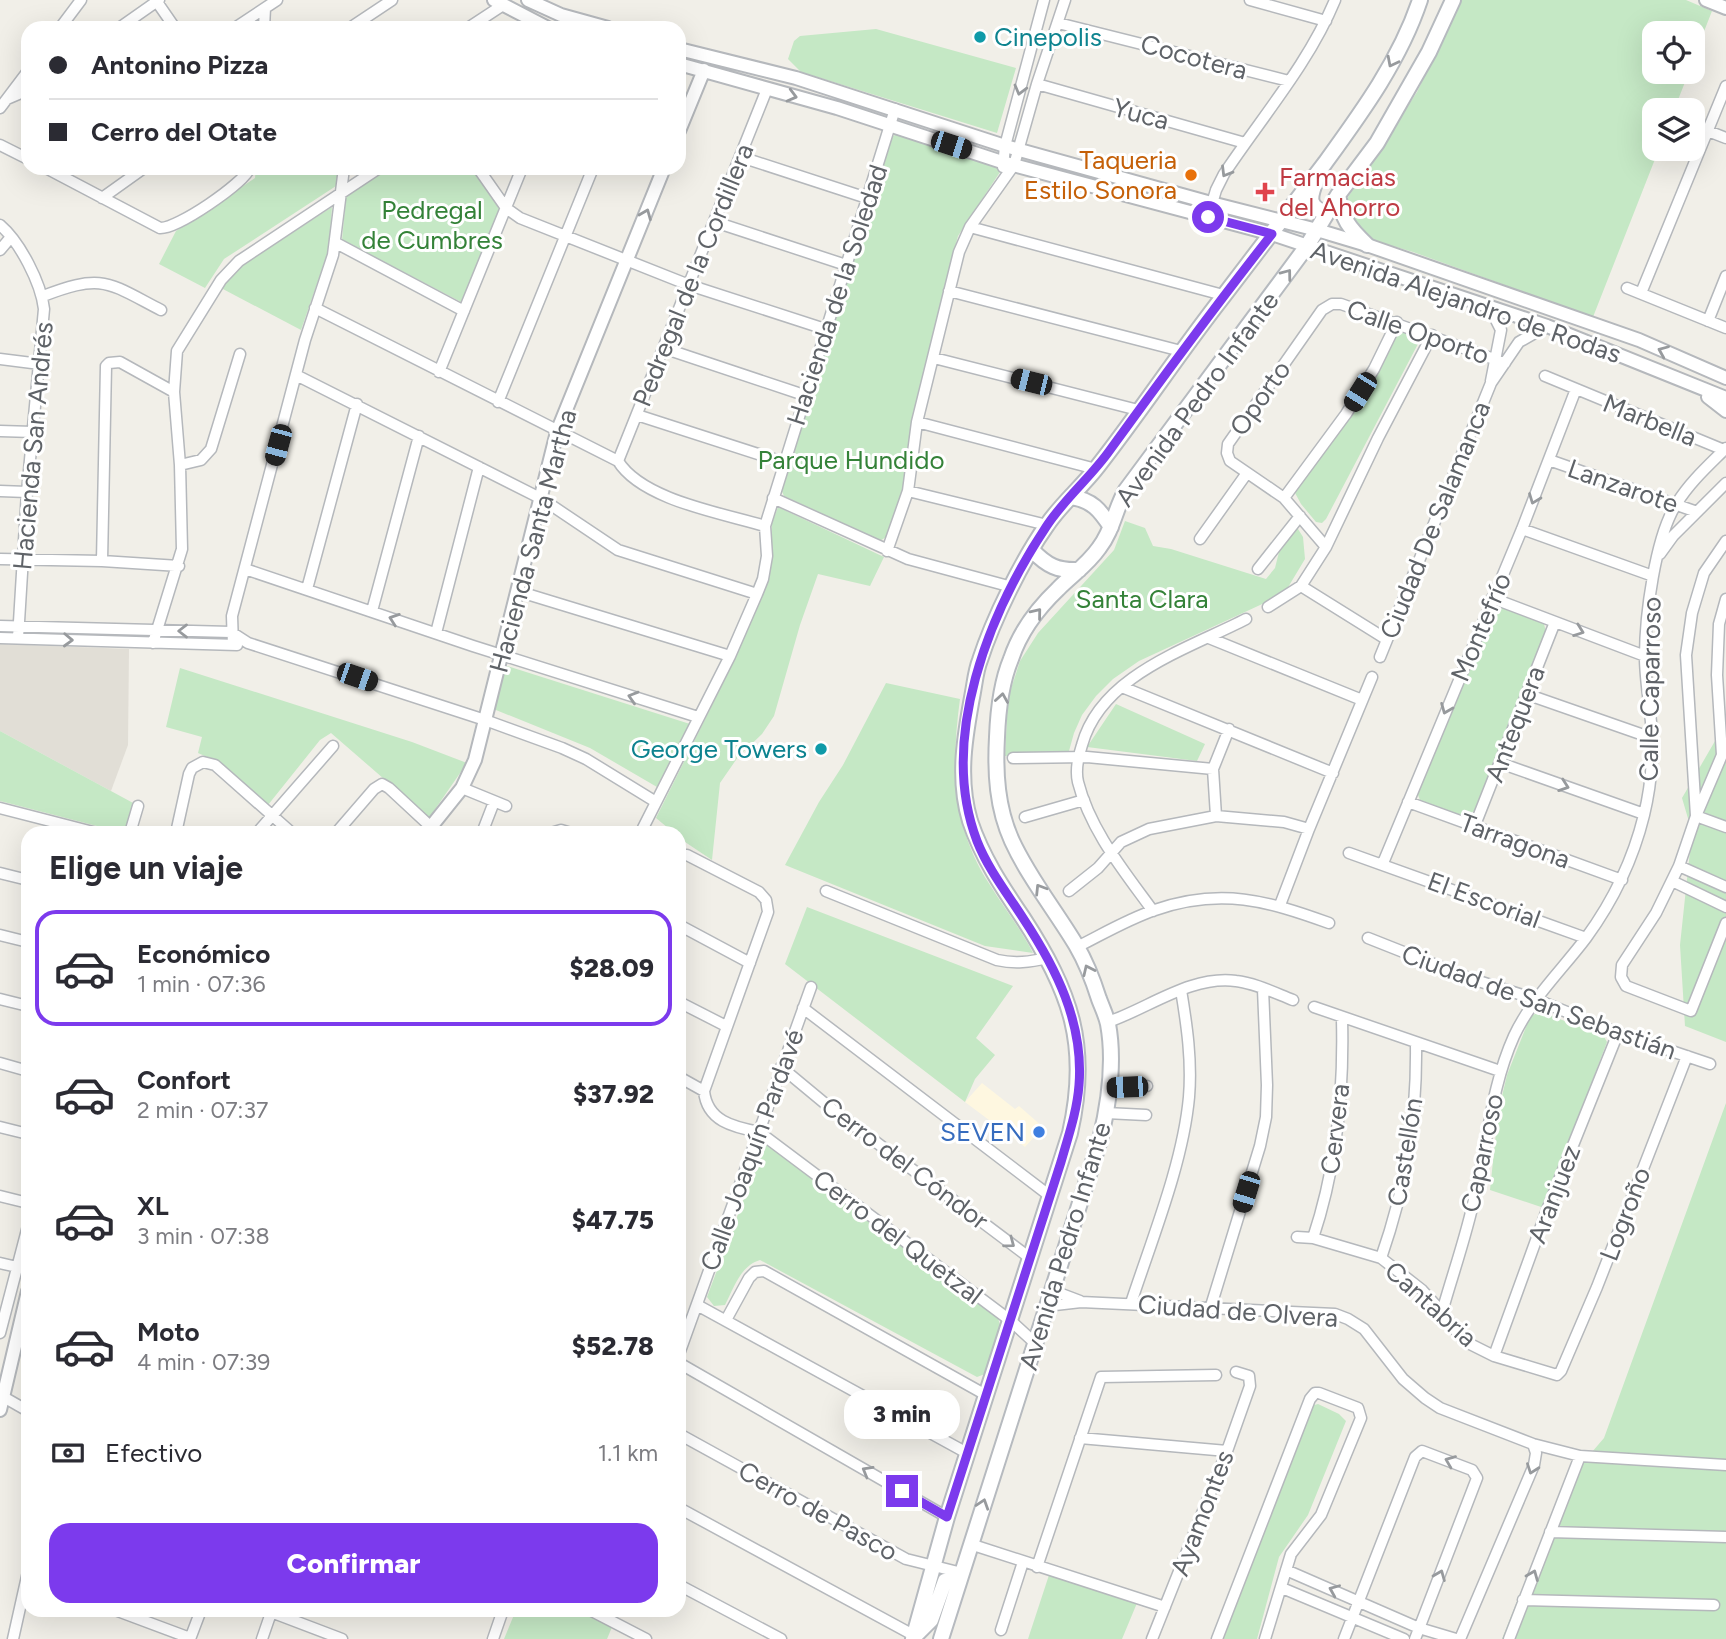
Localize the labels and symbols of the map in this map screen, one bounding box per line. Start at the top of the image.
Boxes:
place label: Cinepolis [994,21,1102,53]
street label: Cocotera [1137,27,1251,87]
marker: Cinepolis [972,29,988,45]
one-way arrow [1387,55,1400,67]
one-way arrow [1014,83,1028,95]
one-way arrow [786,88,798,102]
street label: Yuca [1109,91,1173,137]
car [928,129,975,161]
street label: Pedregal de la Cordillera [626,139,760,411]
place label: Taqueria Estilo Sonora [1024,144,1177,206]
street label: Hacienda de la Soledad [780,160,894,430]
place label: Farmacias del Ahorro [1279,161,1400,223]
one-way arrow [1221,164,1234,177]
marker: Taqueria Estilo Sonora [1183,167,1199,183]
marker: Farmacias del Ahorro [1257,184,1273,200]
park label: Pedregal de Cumbres [361,194,503,256]
route start [1192,201,1224,233]
one-way arrow [638,209,652,221]
street label: Avenida Alejandro de Rodas [1307,234,1625,370]
one-way arrow [1278,269,1291,282]
street label: Avenida Pedro Infante [1108,285,1286,513]
street label: Calle Oporto [1343,293,1493,371]
street label: Hacienda San Andrés [6,321,60,571]
one-way arrow [1658,345,1671,359]
street label: Oporto [1223,354,1297,442]
car [1009,367,1054,397]
car [1340,369,1381,415]
street label: Marbella [1598,387,1702,453]
street label: Ciudad De Salamanca [1373,397,1497,643]
street label: Hacienda Santa Martha [482,406,584,676]
car [263,422,294,468]
park label: Parque Hundido [757,444,945,476]
street label: Lanzarote [1563,452,1683,520]
one-way arrow [1528,492,1542,504]
street label: Montefrío [1444,568,1518,686]
park label: Santa Clara [1076,583,1208,615]
street label: Calle Caparroso [1632,596,1668,782]
one-way arrow [1029,608,1042,620]
one-way arrow [388,613,400,627]
one-way arrow [178,623,188,639]
one-way arrow [1572,623,1584,637]
one-way arrow [63,632,74,648]
car [334,660,381,694]
street label: Antequera [1478,661,1552,787]
one-way arrow [627,691,640,705]
one-way arrow [994,693,1009,704]
one-way arrow [1441,702,1455,714]
place label: George Towers [631,733,807,765]
marker: George Towers [813,741,829,757]
one-way arrow [1558,778,1570,792]
street label: Tarragona [1456,806,1574,876]
street label: El Escorial [1423,865,1545,935]
one-way arrow [1036,884,1049,897]
street label: Ciudad de San Sebastián [1397,937,1681,1067]
one-way arrow [1082,964,1096,977]
street label: Calle Joaquín Pardavé [693,1025,811,1275]
car [1106,1076,1149,1098]
street label: Cervera [1314,1082,1356,1176]
street label: Cerro del Cóndor [815,1090,995,1236]
street label: Caparroso [1454,1091,1510,1215]
street label: Castellón [1381,1096,1429,1208]
place label: SEVEN [940,1116,1025,1148]
street label: Avenida Pedro Infante [1012,1118,1118,1374]
marker: SEVEN [1031,1124,1047,1140]
street label: Aranjuez [1521,1140,1587,1248]
street label: Cerro del Quetzal [807,1163,989,1311]
street label: Logroño [1593,1163,1657,1265]
car [1230,1169,1263,1215]
one-way arrow [1002,1235,1015,1247]
street label: Cantabria [1378,1254,1484,1354]
street label: Ciudad de Olvera [1137,1288,1339,1334]
callout: 3 min [844,1390,960,1438]
street label: Ayamontes [1163,1446,1241,1580]
street label: Cerro de Pasco [733,1454,903,1568]
one-way arrow [1444,1456,1456,1470]
one-way arrow [1526,1462,1540,1474]
one-way arrow [861,1466,874,1479]
route end [886,1475,918,1507]
one-way arrow [975,1498,989,1510]
one-way arrow [1431,1570,1445,1582]
one-way arrow [1525,1570,1539,1582]
one-way arrow [1329,1585,1341,1599]

